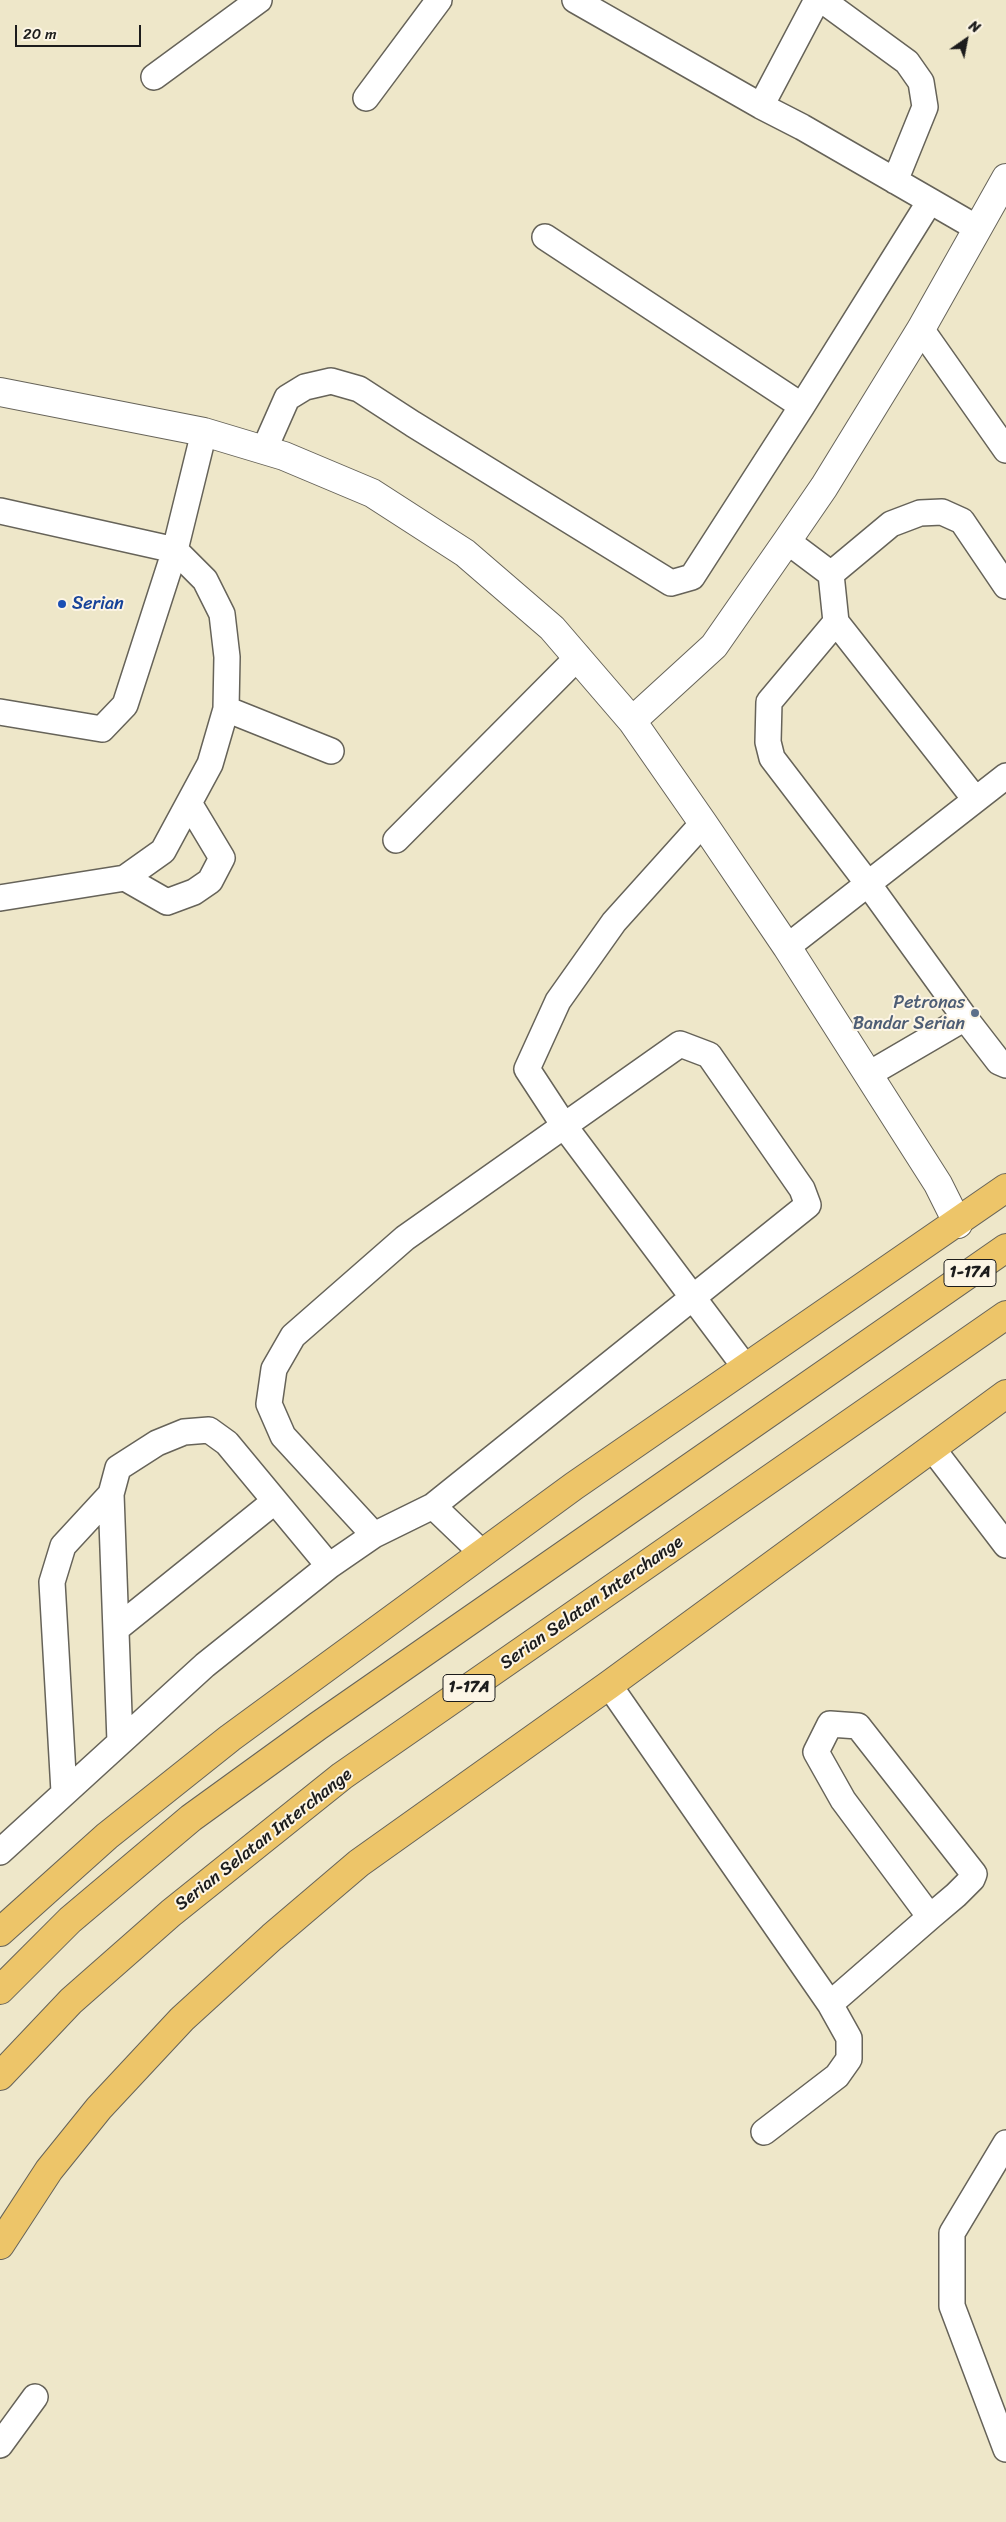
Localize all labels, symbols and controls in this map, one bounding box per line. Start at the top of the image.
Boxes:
text: N [964,14,985,40]
scale bar [18,15,144,47]
north arrow [941,15,991,65]
text: 20 m [23,21,57,47]
place label: Serian [72,593,124,615]
marker: Serian [56,598,68,610]
place label: Petronas Bandar Serian [853,992,965,1034]
marker: Petronas Bandar Serian [969,1007,981,1019]
road number: 1-17A [944,1260,996,1286]
street label: Serian Selatan Interchange [496,1531,688,1675]
road number: 1-17A [443,1675,495,1702]
street label: Serian Selatan Interchange [171,1764,357,1916]

